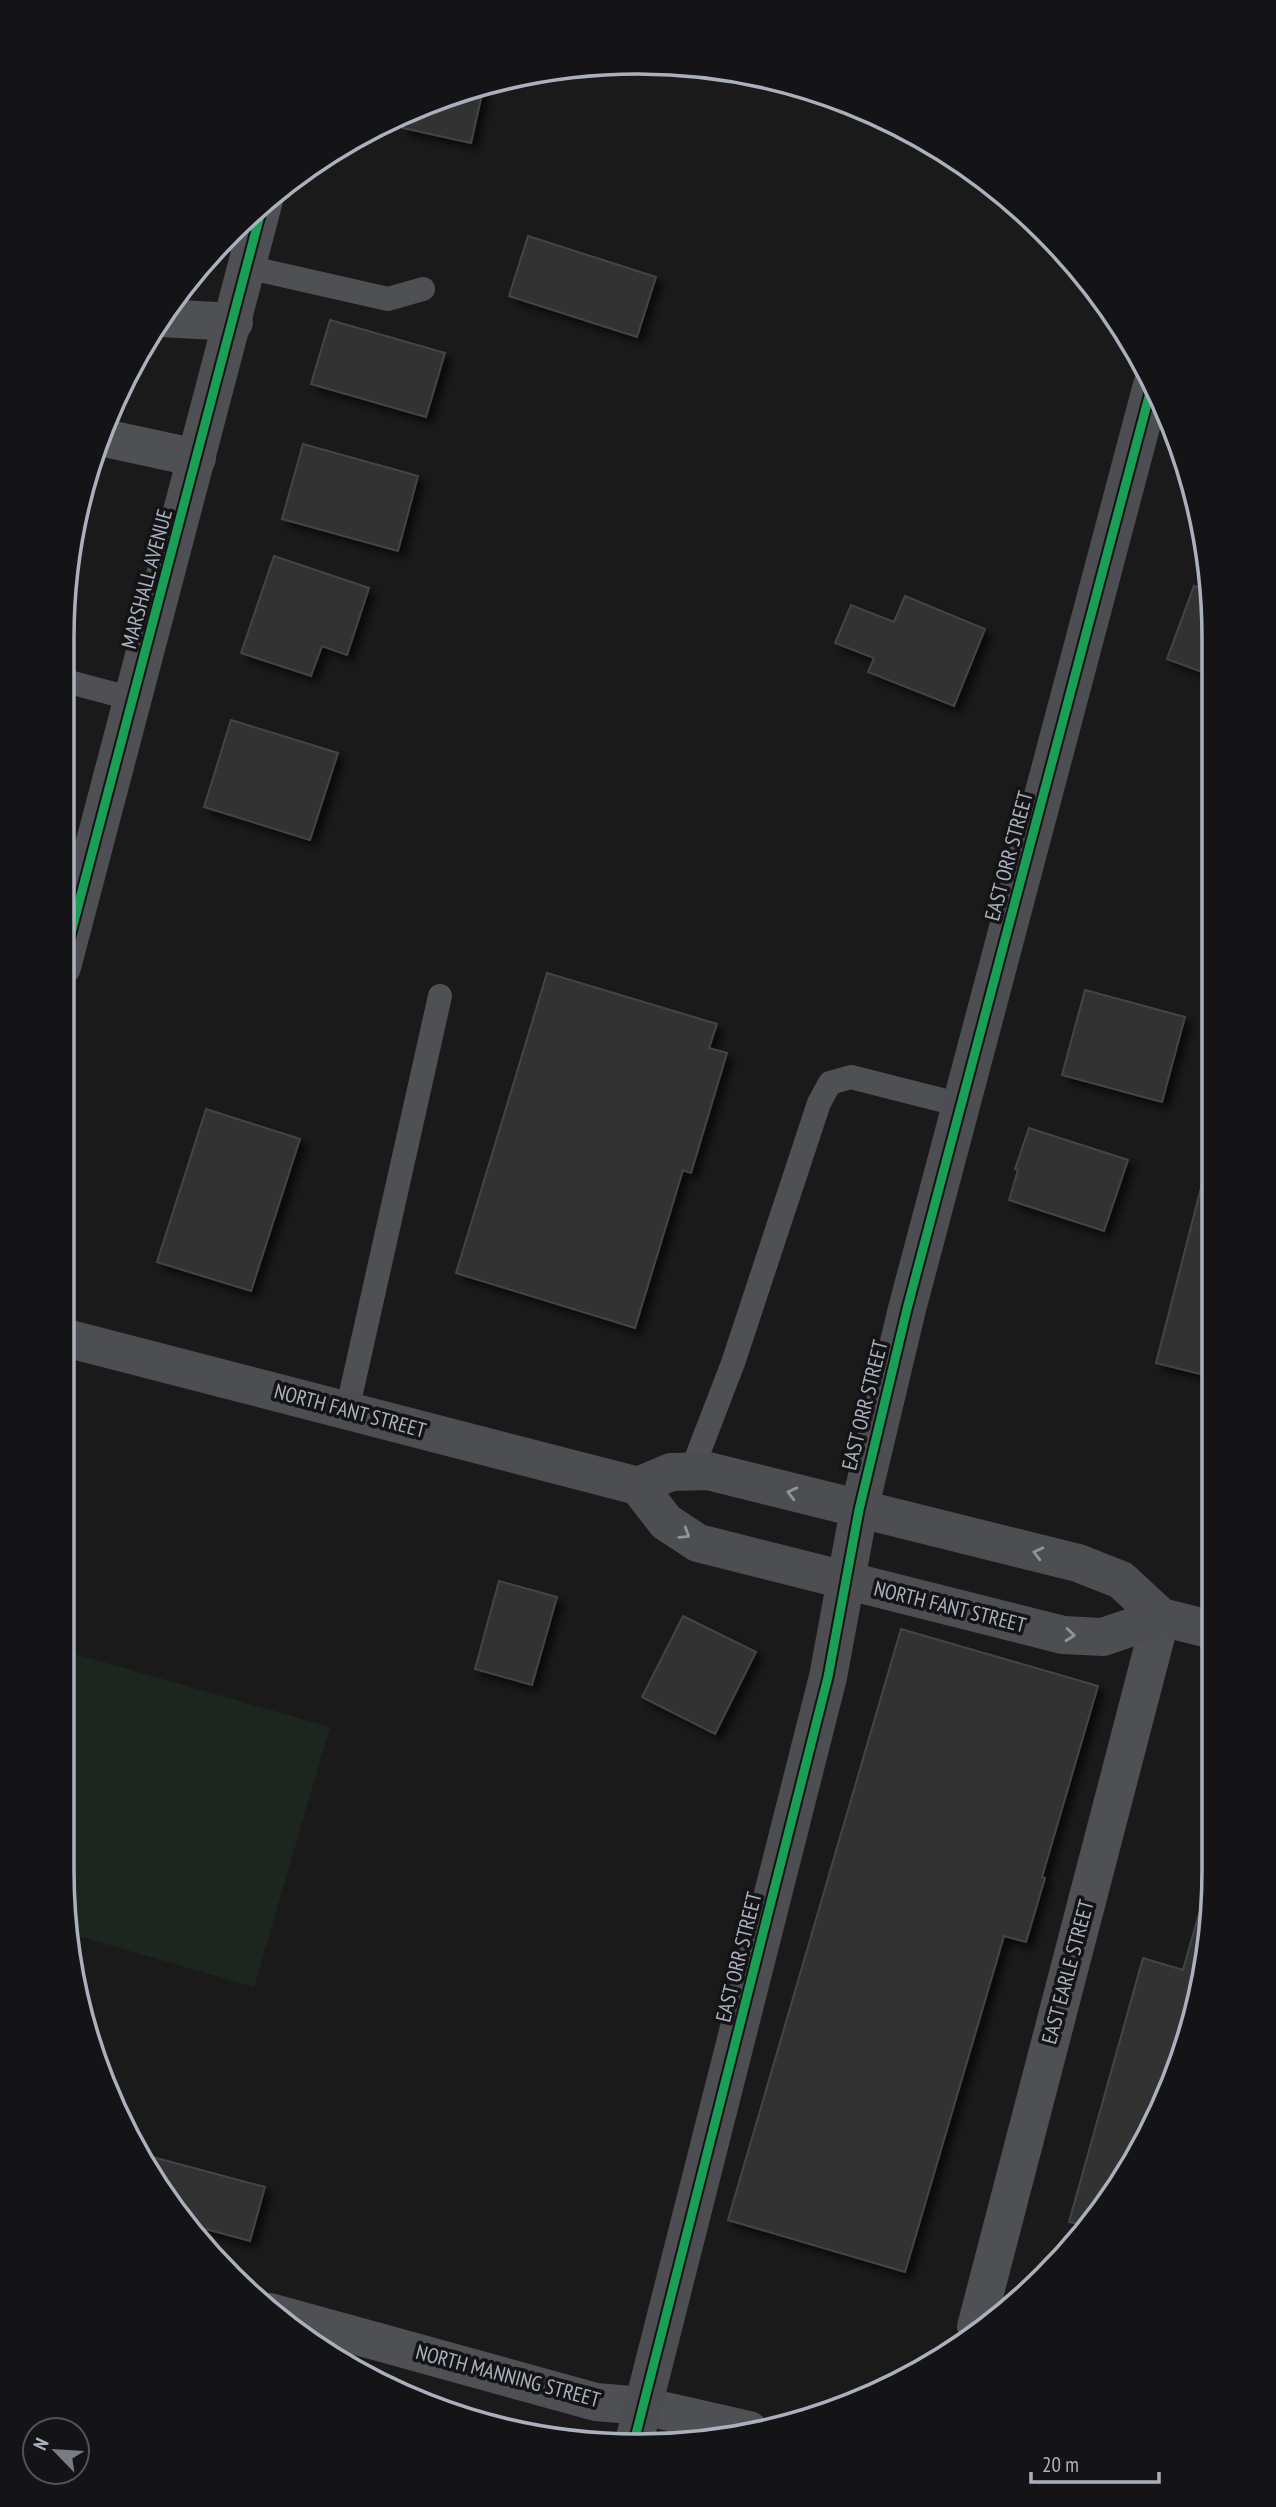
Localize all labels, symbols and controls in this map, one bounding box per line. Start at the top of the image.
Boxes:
street label: MARSHALL AVENUE [115,506,178,652]
street label: EAST ORR STREET [978,788,1039,924]
street label: EAST ORR STREET [835,1336,894,1473]
street label: NORTH FANT STREET [271,1377,430,1444]
one-way arrow [787,1487,799,1501]
one-way arrow [677,1526,690,1539]
one-way arrow [1033,1547,1045,1561]
street label: NORTH FANT STREET [871,1575,1030,1639]
one-way arrow [1065,1627,1076,1642]
street label: EAST ORR STREET [709,1888,768,2025]
street label: EAST EARLE STREET [1035,1896,1100,2047]
street label: NORTH MANNING STREET [413,2338,604,2413]
north arrow [21,2416,91,2486]
text: N [28,2434,54,2454]
scale bar [1031,2440,1159,2484]
text: 20 m [1042,2451,1079,2478]

